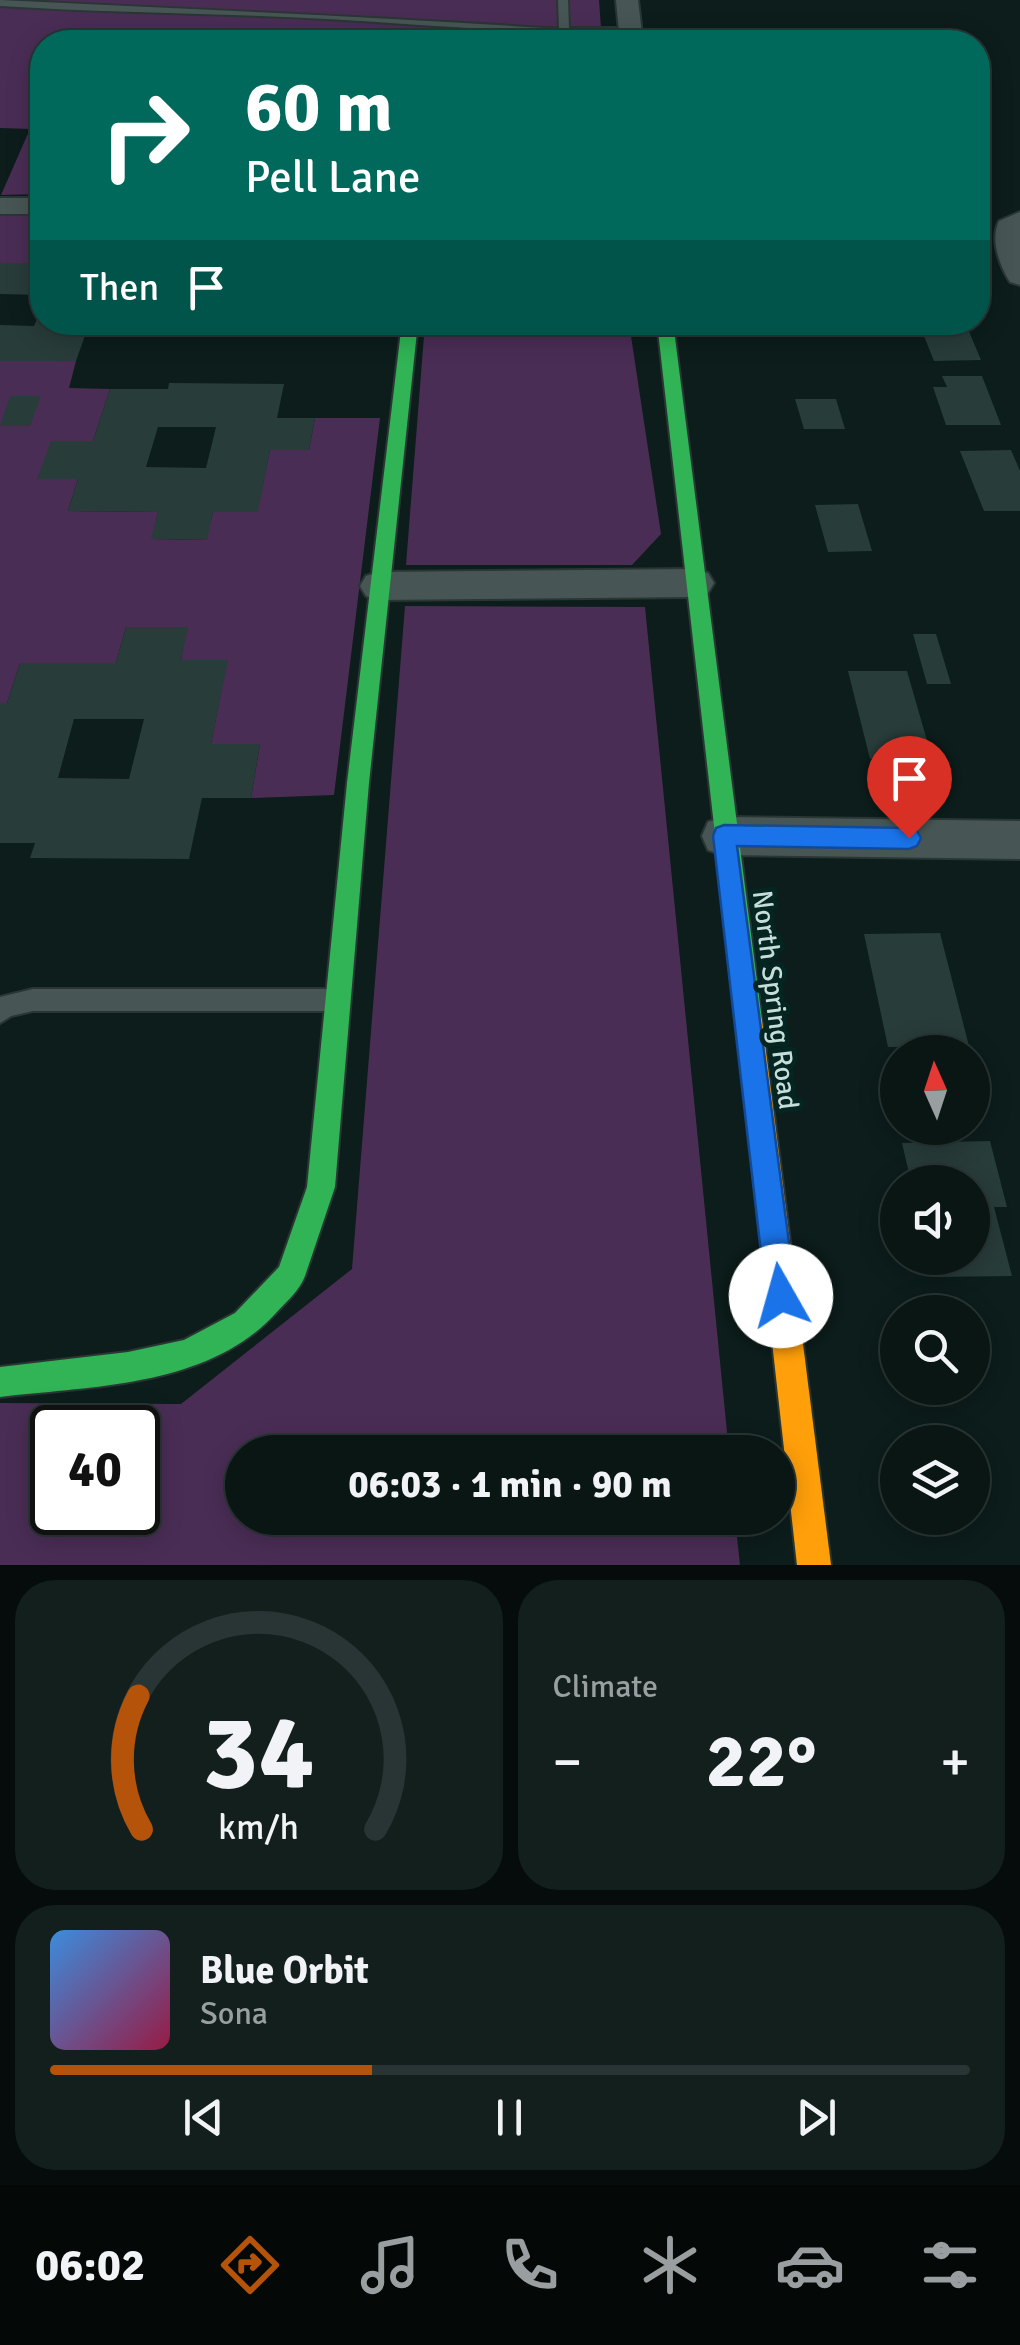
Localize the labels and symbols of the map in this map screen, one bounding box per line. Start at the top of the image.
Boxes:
pin [867,736,952,839]
street label: North Spring Road [745,888,805,1112]
north arrow [880,1035,990,1145]
position arrow [729,1244,833,1348]
speed limit sign: 40 [30,1405,160,1535]

